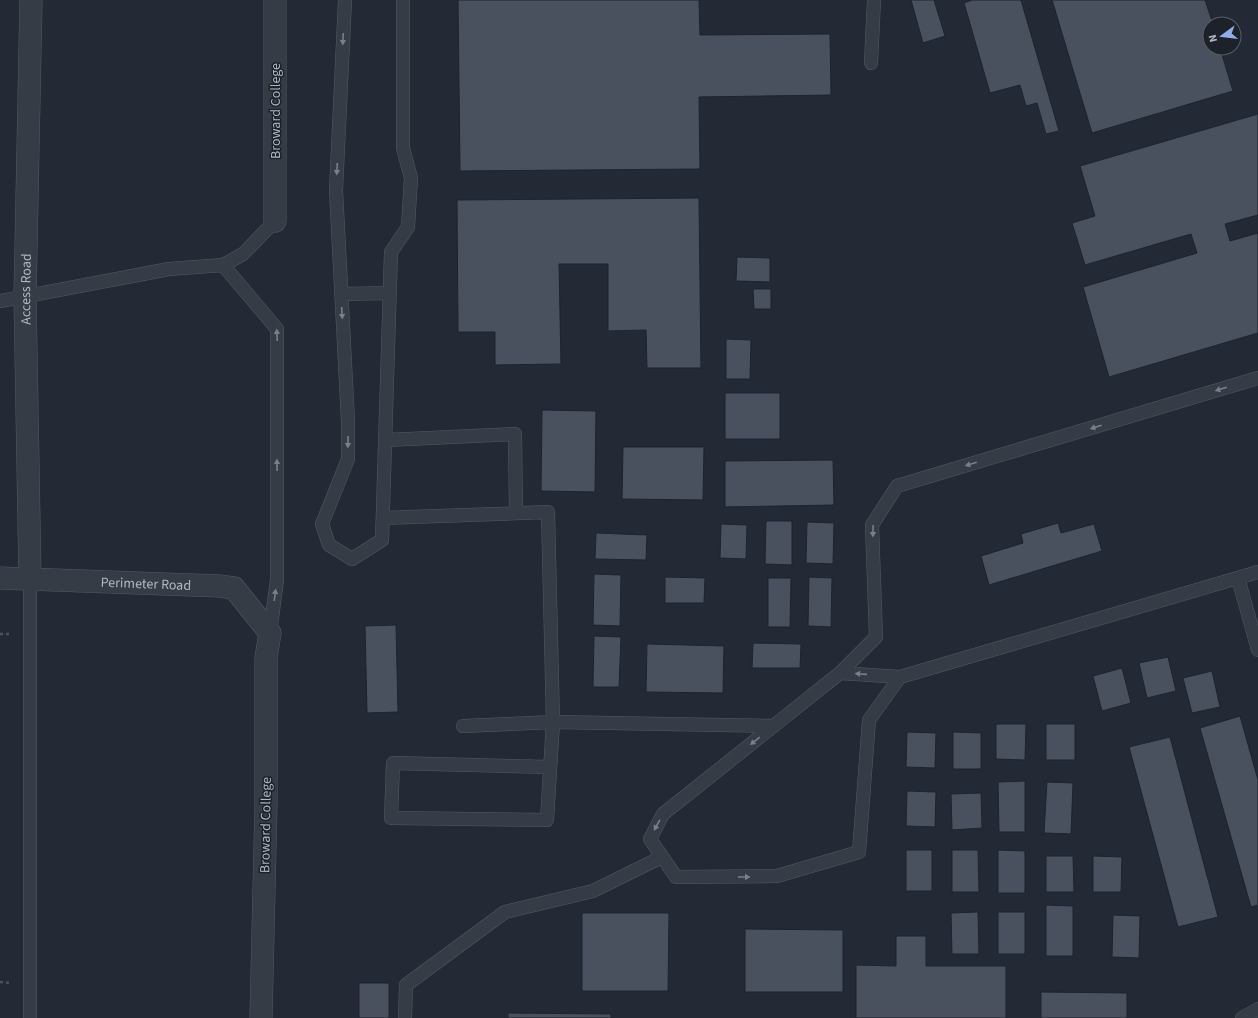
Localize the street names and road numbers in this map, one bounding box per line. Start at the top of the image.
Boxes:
street label: Broward College [266,63,286,159]
street label: Access Road [16,253,37,325]
street label: Perimeter Road [100,573,191,596]
street label: Broward College [255,777,277,873]

